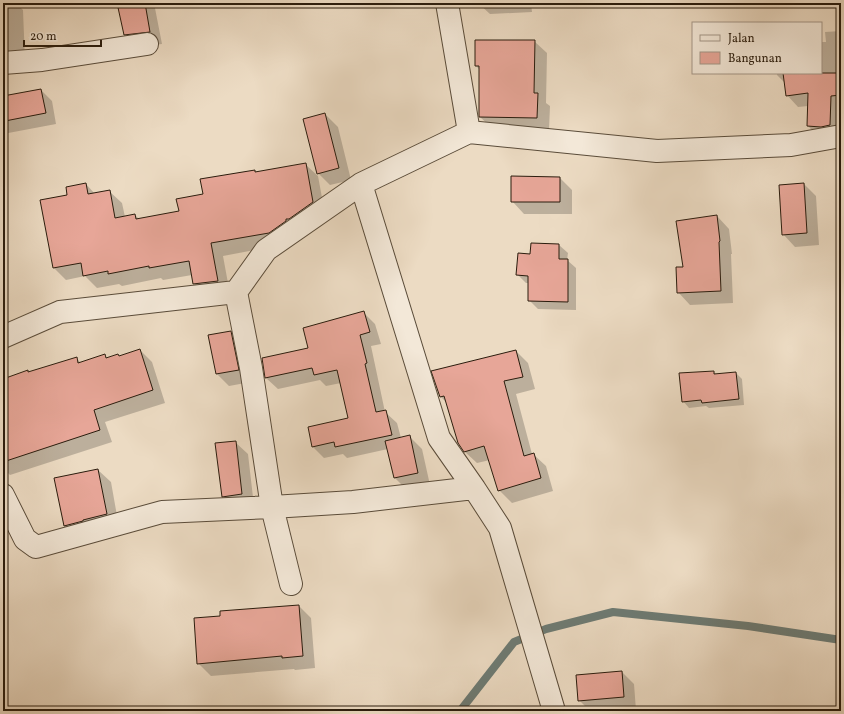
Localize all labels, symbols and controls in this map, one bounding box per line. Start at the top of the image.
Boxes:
scale bar [24,22,101,48]
legend [692,22,822,74]
text: 20 m [30,29,57,45]
text: Jalan [728,31,755,47]
text: Bangunan [728,51,782,67]

